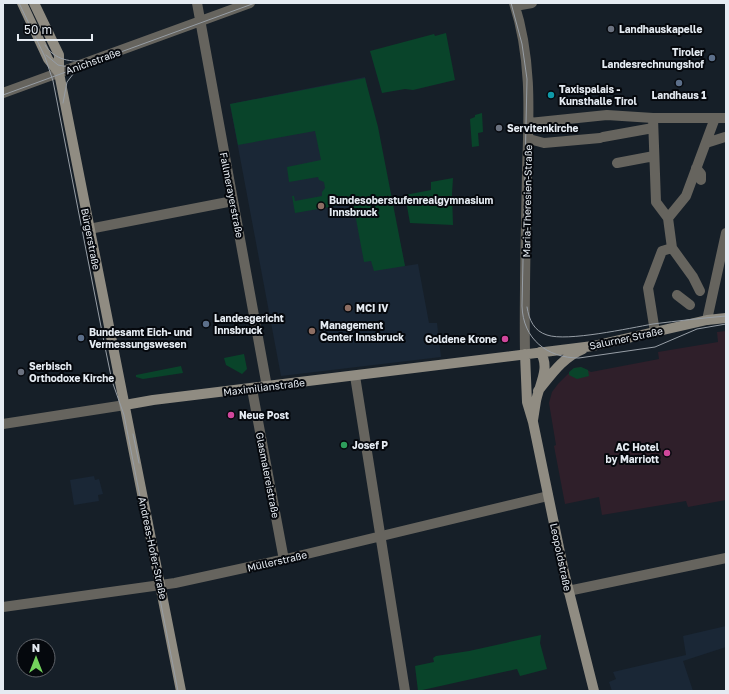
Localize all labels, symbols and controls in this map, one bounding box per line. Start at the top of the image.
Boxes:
scale bar [18,16,92,42]
text: 50 m [24,22,52,37]
place label: Landhauskapelle [619,23,702,35]
marker: Landhauskapelle [606,24,616,34]
street label: Anichstraße [64,45,122,76]
place label: Tiroler Landesrechnungshof [602,46,704,70]
marker: Tiroler Landesrechnungshof [707,53,717,63]
marker: Landhaus 1 [674,78,684,88]
place label: Taxispalais - Kunsthalle Tirol [559,83,638,107]
place label: Landhaus 1 [652,89,706,101]
marker: Taxispalais - Kunsthalle Tirol [546,90,556,100]
place label: Servitenkirche [507,122,579,134]
marker: Servitenkirche [494,123,504,133]
street label: Maria-Theresien-Straße [520,144,534,257]
street label: Fallmerayerstraße [218,151,246,239]
place label: Bundesoberstufenrealgymnasium Innsbruck [329,194,493,218]
marker: Bundesoberstufenrealgymnasium Innsbruck [316,201,326,211]
street label: Bürgerstraße [79,207,103,271]
place label: MCI IV [356,302,388,314]
marker: MCI IV [343,303,353,313]
place label: Landesgericht Innsbruck [214,312,284,336]
marker: Landesgericht Innsbruck [201,319,211,329]
place label: Management Center Innsbruck [320,319,404,343]
street label: Salurner Straße [588,324,664,352]
place label: Bundesamt Eich- und Vermessungswesen [89,326,192,350]
marker: Management Center Innsbruck [307,326,317,336]
marker: Bundesamt Eich- und Vermessungswesen [76,333,86,343]
place label: Goldene Krone [425,333,497,345]
marker: Goldene Krone [500,334,510,344]
place label: Serbisch Orthodoxe Kirche [29,360,114,384]
marker: Serbisch Orthodoxe Kirche [16,367,26,377]
street label: Maximilianstraße [223,376,306,398]
place label: Neue Post [239,409,289,421]
marker: Neue Post [226,410,236,420]
street label: Glasmalereistraße [254,431,282,519]
place label: Josef P [352,439,388,451]
marker: Josef P [339,440,349,450]
place label: AC Hotel by Marriott [605,441,660,465]
marker: AC Hotel by Marriott [662,448,672,458]
street label: Andreas-Hofer-Straße [136,496,170,601]
street label: Leopoldstraße [548,522,574,592]
street label: Müllerstraße [246,548,308,574]
north arrow [16,638,56,678]
text: N [32,641,40,654]

